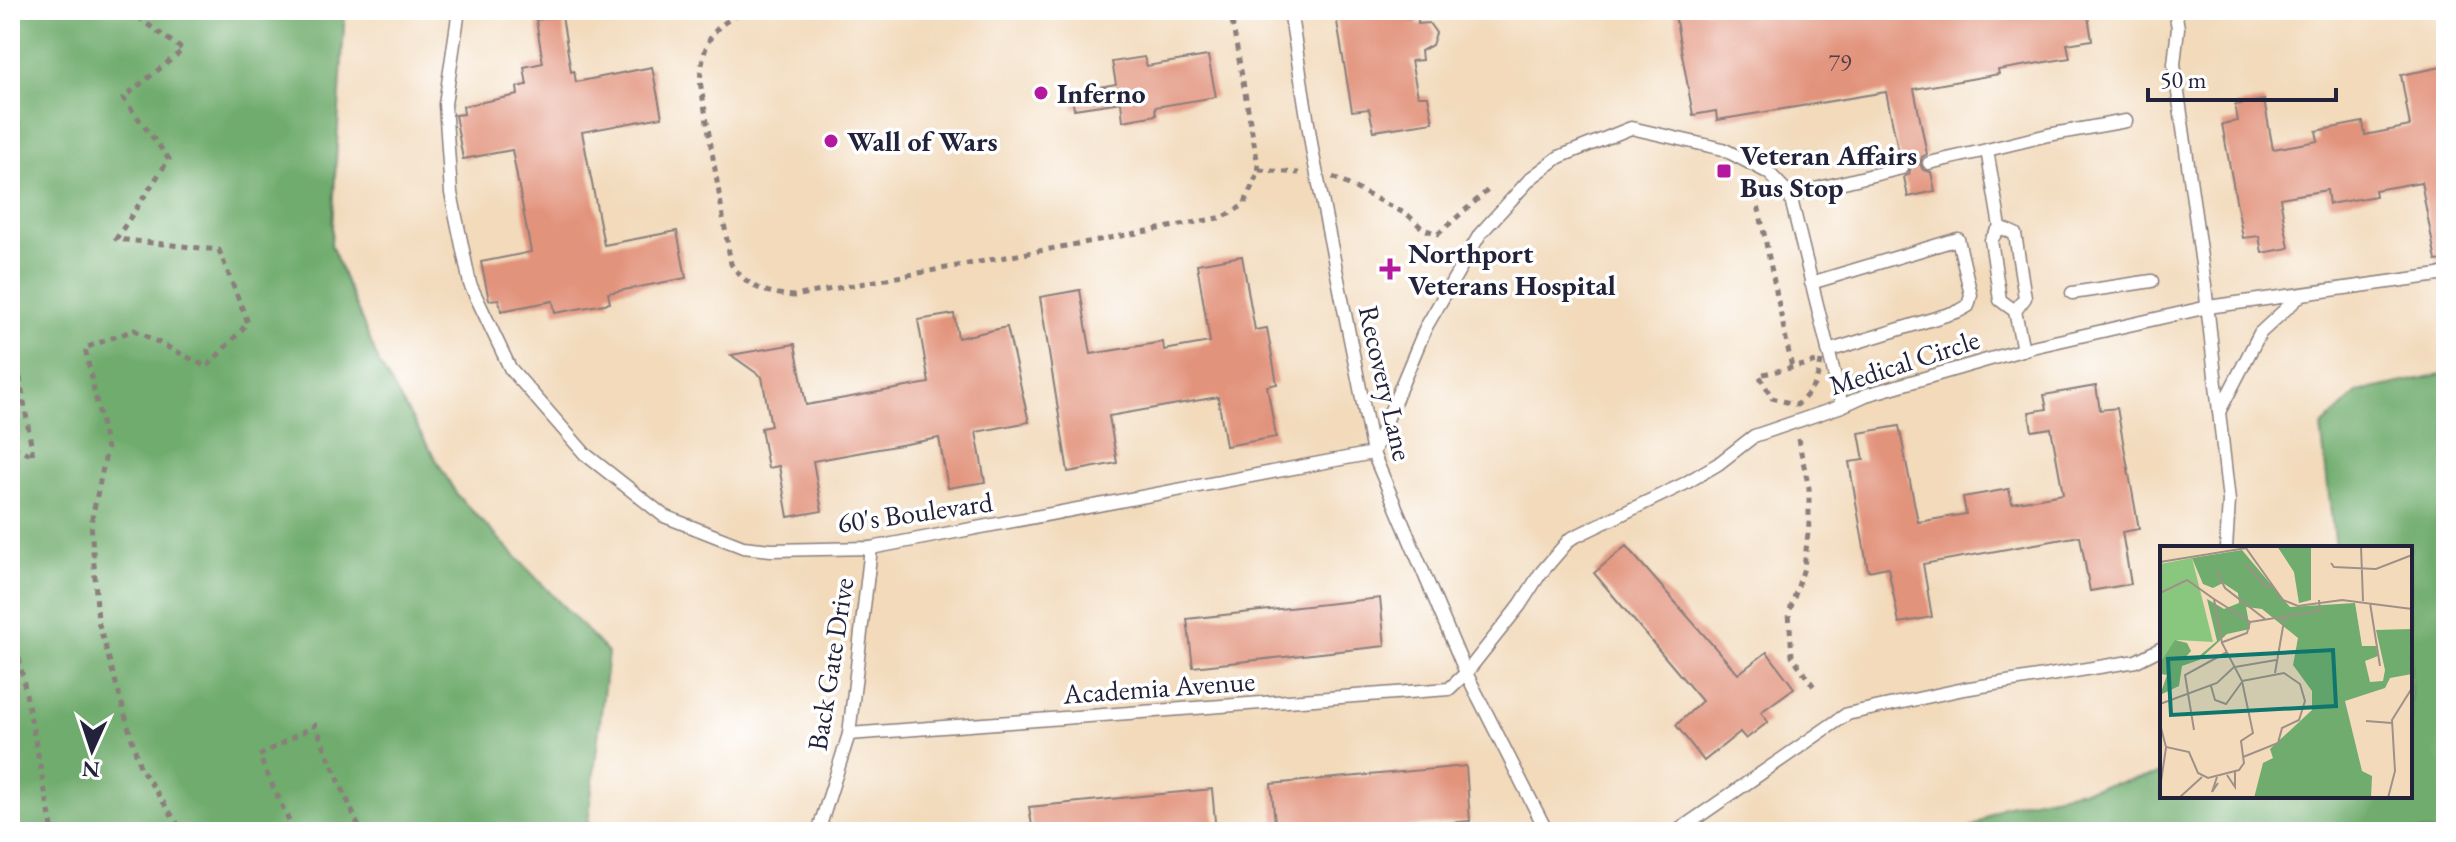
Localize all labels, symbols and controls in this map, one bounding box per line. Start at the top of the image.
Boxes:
house number: 79 [1828,47,1852,78]
scale bar [2148,52,2336,102]
text: 50 m [2160,64,2207,95]
place label: Inferno [1057,75,1146,111]
marker: Inferno [1032,84,1050,102]
place label: Wall of Wars [847,123,998,159]
marker: Wall of Wars [822,132,840,150]
place label: Veteran Affairs Bus Stop [1740,137,1917,205]
marker: Veteran Affairs Bus Stop [1715,162,1733,180]
place label: Northport Veterans Hospital [1408,235,1616,303]
marker: Northport Veterans Hospital [1379,258,1401,280]
street label: Recovery Lane [1351,302,1421,464]
street label: Medical Circle [1824,321,1984,403]
street label: 60's Boulevard [835,483,996,541]
inset map [2160,546,2412,798]
street label: Back Gate Drive [799,575,861,753]
street label: Academia Avenue [1061,662,1256,712]
north arrow [52,710,132,790]
text: N [81,755,101,784]

